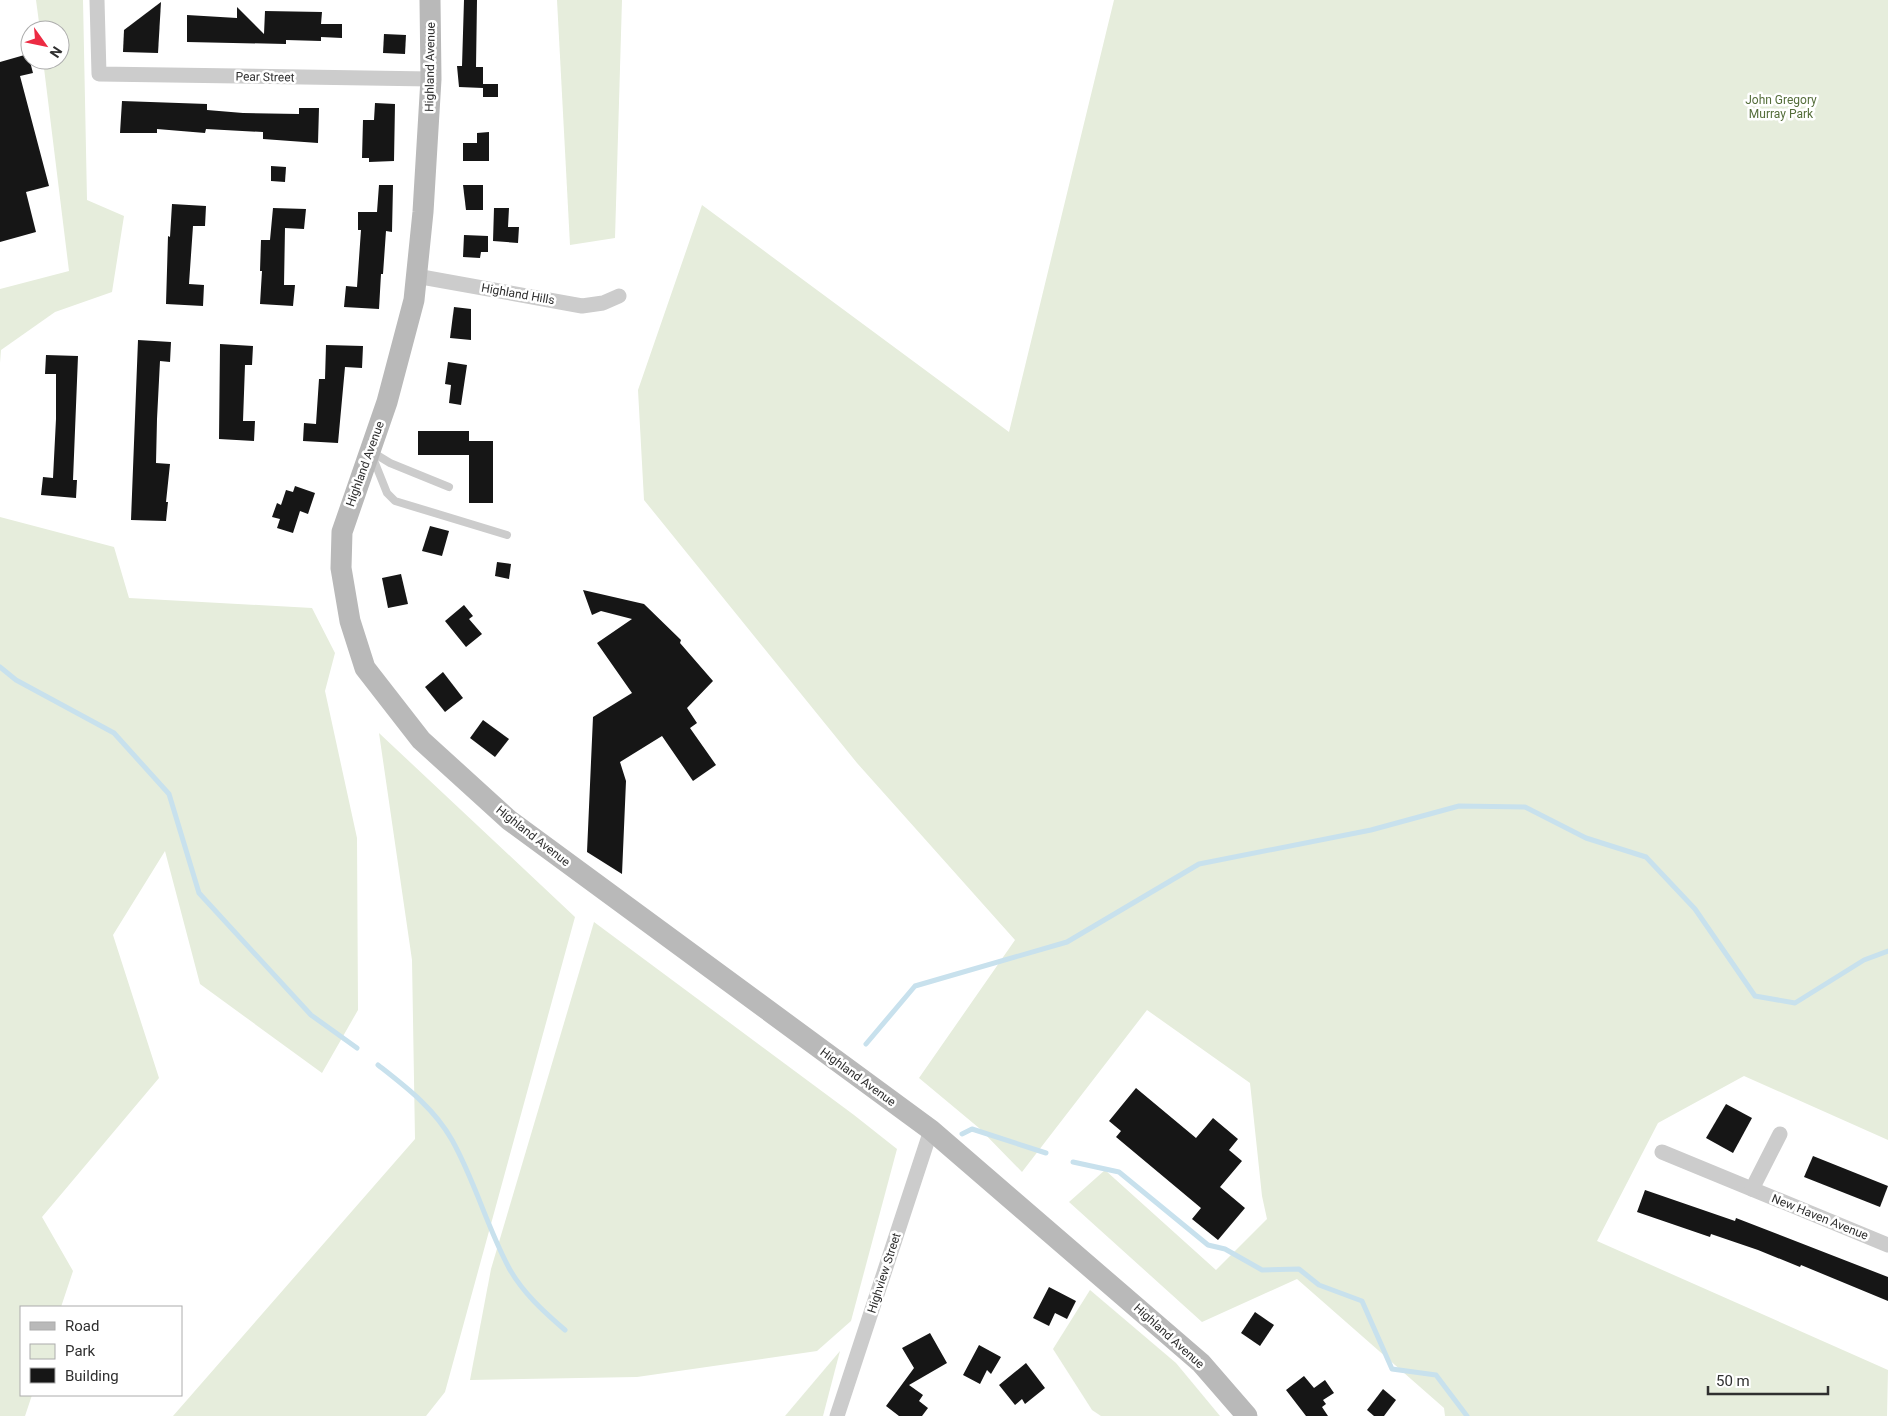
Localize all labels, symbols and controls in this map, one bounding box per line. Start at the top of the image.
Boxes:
north arrow [20,20,70,70]
street label: Highland Avenue [422,22,438,112]
text: N [46,44,65,61]
street label: Pear Street [235,69,295,85]
park label: John Gregory Murray Park [1745,93,1817,121]
street label: Highland Hills [480,281,556,307]
street label: Highland Avenue [343,419,387,509]
street label: Highland Avenue [493,803,573,869]
street label: Highland Avenue [818,1045,898,1109]
street label: New Haven Avenue [1770,1191,1870,1243]
street label: Highview Street [864,1231,904,1315]
street label: Highland Avenue [1131,1301,1207,1371]
legend [20,1306,182,1396]
text: Road [65,1317,99,1335]
text: Park [65,1342,96,1360]
scale bar [1708,1364,1828,1396]
text: Building [65,1367,119,1385]
text: 50 m [1716,1372,1750,1390]

